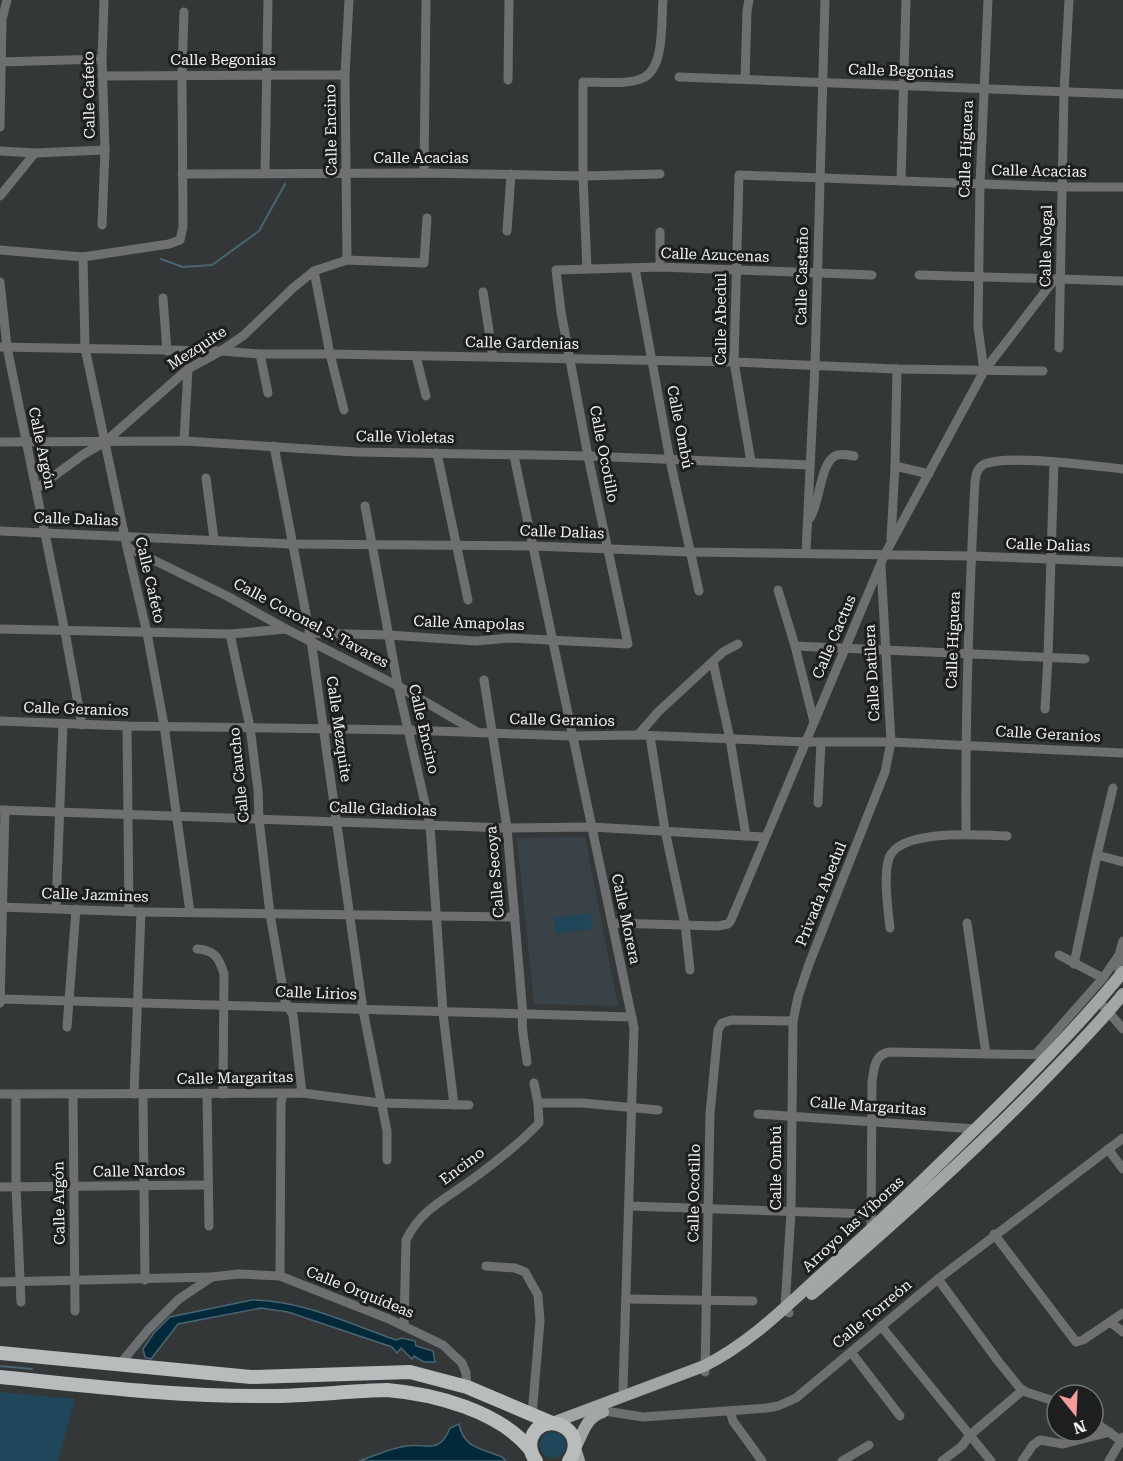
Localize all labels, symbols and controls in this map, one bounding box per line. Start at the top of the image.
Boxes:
street label: Calle Cafeto [79,51,99,139]
street label: Calle Begonias [170,51,276,69]
street label: Calle Begonias [848,60,954,82]
street label: Calle Encino [321,84,341,176]
street label: Calle Higuera [955,100,977,198]
street label: Calle Acacias [373,149,469,167]
street label: Calle Acacias [991,161,1087,181]
street label: Calle Nogal [1036,204,1056,287]
street label: Calle Castaño [792,226,812,326]
street label: Calle Azucenas [660,244,770,266]
street label: Calle Abedul [712,272,730,365]
street label: Mezquite [164,322,230,374]
street label: Calle Gardenias [465,333,579,353]
street label: Calle Ombú [663,384,697,471]
street label: Calle Ocotillo [586,404,622,504]
street label: Calle Argón [25,405,60,491]
street label: Calle Violetas [356,427,454,447]
street label: Calle Dalias [33,509,119,529]
street label: Calle Dalias [519,522,605,542]
street label: Calle Cafeto [131,535,169,625]
street label: Calle Dalias [1005,535,1091,555]
street label: Calle Coronel S. Tavares [230,574,392,672]
street label: Calle Higuera [942,591,964,689]
street label: Calle Cactus [808,592,860,682]
street label: Calle Amapolas [413,612,525,634]
street label: Calle Datilera [860,624,884,722]
street label: Calle Mezquite [323,675,355,783]
street label: Calle Encino [405,682,443,776]
street label: Calle Geranios [23,698,129,720]
street label: Calle Geranios [509,710,615,730]
street label: Calle Geranios [995,722,1101,746]
street label: Calle Caucho [225,726,253,824]
street label: Calle Gladiolas [329,798,437,820]
street label: Calle Secoya [482,825,508,919]
street label: Privada Abedul [792,839,850,949]
street label: Calle Morera [608,872,644,966]
street label: Calle Jazmines [41,884,149,906]
street label: Calle Lirios [275,983,357,1003]
street label: Calle Margaritas [177,1068,293,1088]
street label: Calle Margaritas [809,1093,927,1119]
street label: Calle Ombú [767,1125,785,1210]
street label: Encino [436,1143,488,1189]
street label: Calle Ocotillo [684,1144,704,1242]
street label: Calle Argón [49,1161,69,1245]
street label: Calle Nardos [93,1161,185,1181]
street label: Arroyo las Víboras [798,1172,908,1276]
street label: Calle Orquídeas [303,1262,417,1322]
street label: Calle Torreón [829,1275,916,1352]
north arrow [1045,1383,1105,1443]
text: N [1071,1416,1088,1438]

